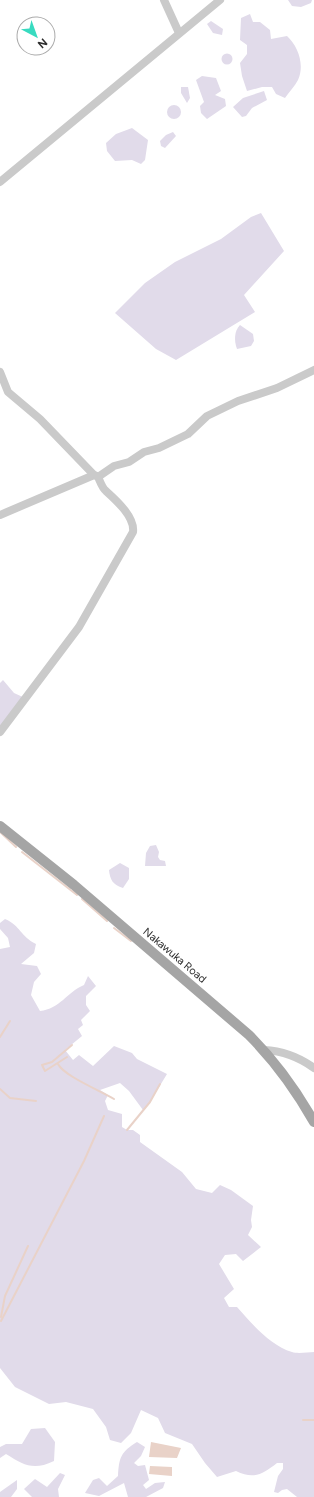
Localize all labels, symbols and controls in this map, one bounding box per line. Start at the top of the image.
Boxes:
north arrow [16,16,56,56]
text: N [35,35,50,51]
street label: Nakawuka Road [140,925,209,986]

